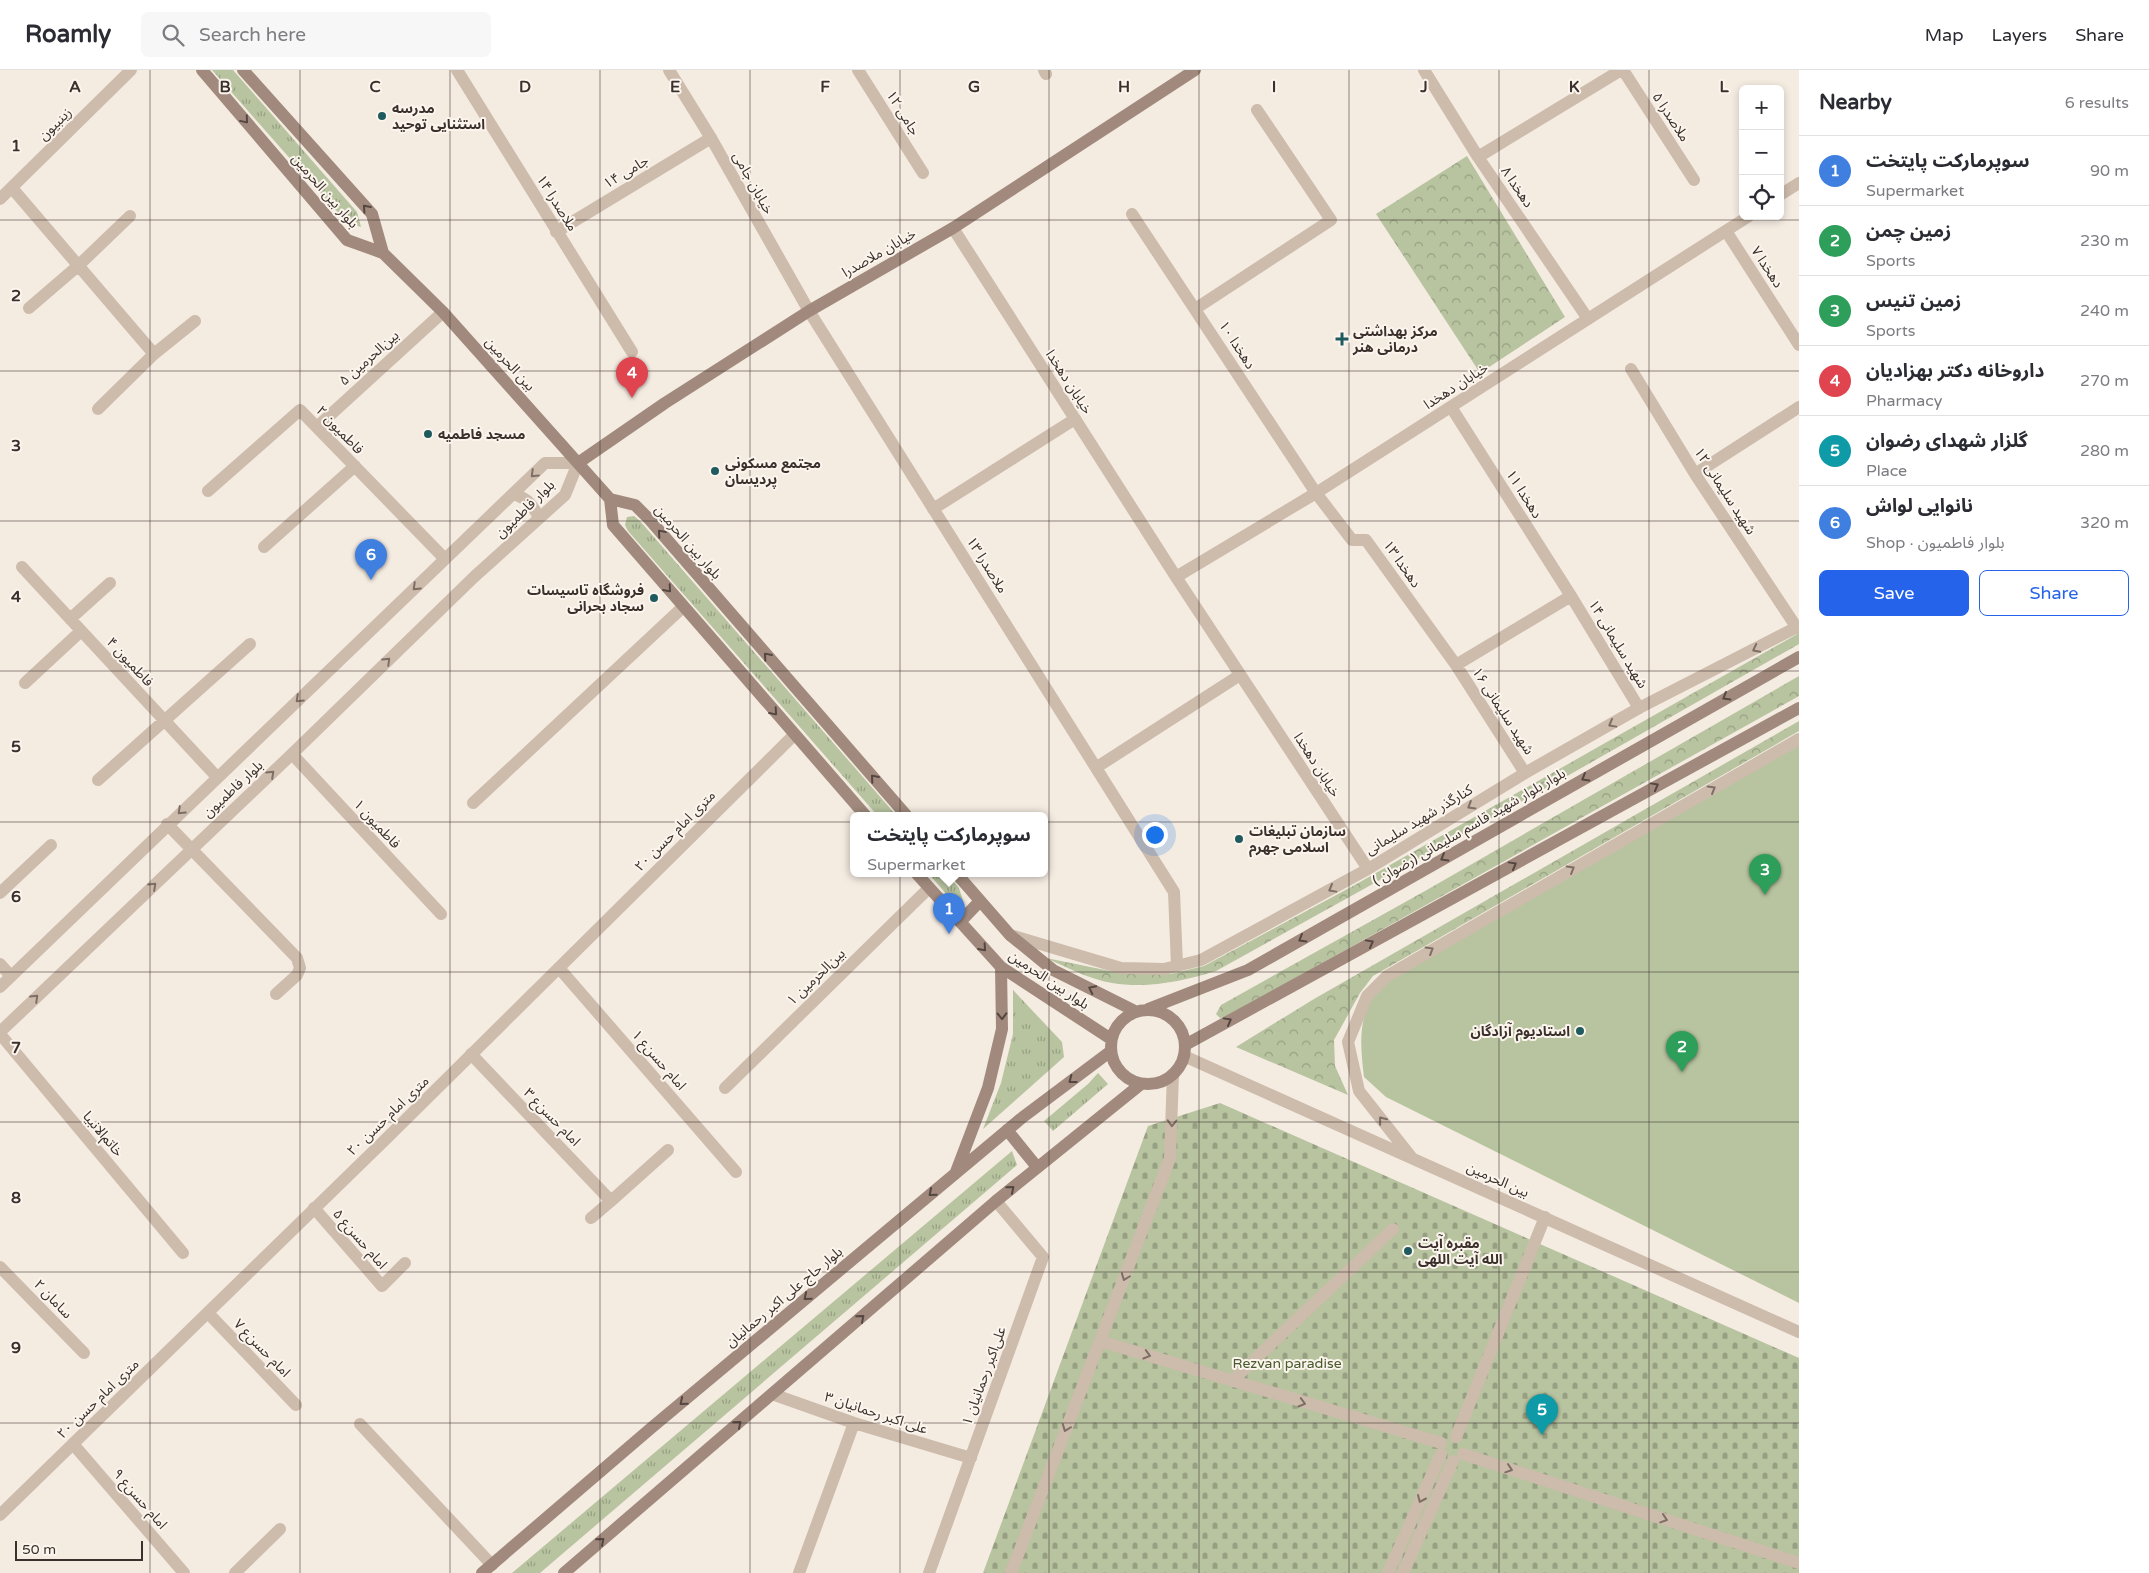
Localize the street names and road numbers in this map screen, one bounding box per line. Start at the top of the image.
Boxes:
street label: جامی ۱۲ [883,87,923,139]
street label: ملاصدرا ۵ [1649,89,1693,145]
street label: زینبیون [35,104,75,144]
street label: خیابان جامی [729,149,777,217]
street label: بلوار بین الحرمین [288,150,362,232]
street label: جامی ۱۴ [600,152,652,192]
street label: دهخدا ۸ [1497,163,1537,211]
street label: ملاصدرا ۱۴ [533,172,581,234]
street label: خیابان ملاصدرا [839,225,919,281]
street label: دهخدا ۷ [1747,243,1787,291]
street label: دهخدا ۱۰ [1215,318,1259,373]
street label: بین‌الحرمین ۵ [336,327,403,389]
street label: بین الحرمین [481,334,539,395]
street label: خیابان دهخدا [1042,347,1096,417]
street label: خیابان دهخدا [1421,359,1491,413]
street label: فاطمیون ۲ [313,402,367,458]
street label: شهید سلیمانی ۱۲ [1690,444,1760,538]
street label: دهخدا ۱۱ [1502,467,1546,522]
street label: بلوار فاطمیون [492,476,558,542]
street label: بلوار بین الحرمین [651,501,725,583]
street label: ملاصدرا ۱۳ [963,534,1011,596]
street label: دهخدا ۱۳ [1380,537,1425,591]
street label: شهید سلیمانی ۱۴ [1585,596,1651,692]
street label: فاطمیون ۴ [103,634,157,690]
street label: شهید سلیمانی ۱۶ [1468,664,1538,758]
street label: خیابان دهخدا [1290,730,1344,800]
street label: بلوار فاطمیون [199,757,267,821]
street label: بلوار بلوار شهید قاسم سلیمانی (رضوان ) [1369,764,1570,891]
street label: کنارگذر شهید سلیمانی [1362,781,1476,859]
street label: ۲۰ متری امام حسن [631,787,720,876]
street label: فاطمیون ۱ [350,796,404,852]
street label: بین‌الحرمین ۱ [783,945,849,1009]
street label: بلوار بین الحرمین [1006,947,1093,1013]
street label: امام حسن‌ع ۱ [627,1026,690,1095]
street label: ۲۰ متری امام حسن [343,1073,434,1161]
street label: امام حسن‌ع ۳ [519,1084,584,1151]
street label: خاتم‌الانبیا [78,1108,127,1161]
street label: بین الحرمین [1464,1159,1532,1201]
street label: امام حسن‌ع ۵ [328,1205,391,1274]
street label: بلوار حاج علی اکبر رحمانیان [722,1243,847,1352]
street label: سامان ۲ [30,1276,76,1322]
street label: امام حسن‌ع ۷ [229,1315,294,1382]
street label: علی‌اکبر رحمانیان ۱ [958,1324,1010,1428]
street label: ۲۰ متری امام حسن [53,1356,144,1444]
street label: علی اکبر رحمانیان ۳ [822,1388,930,1438]
street label: امام حسن‌ع ۹ [108,1465,171,1534]

